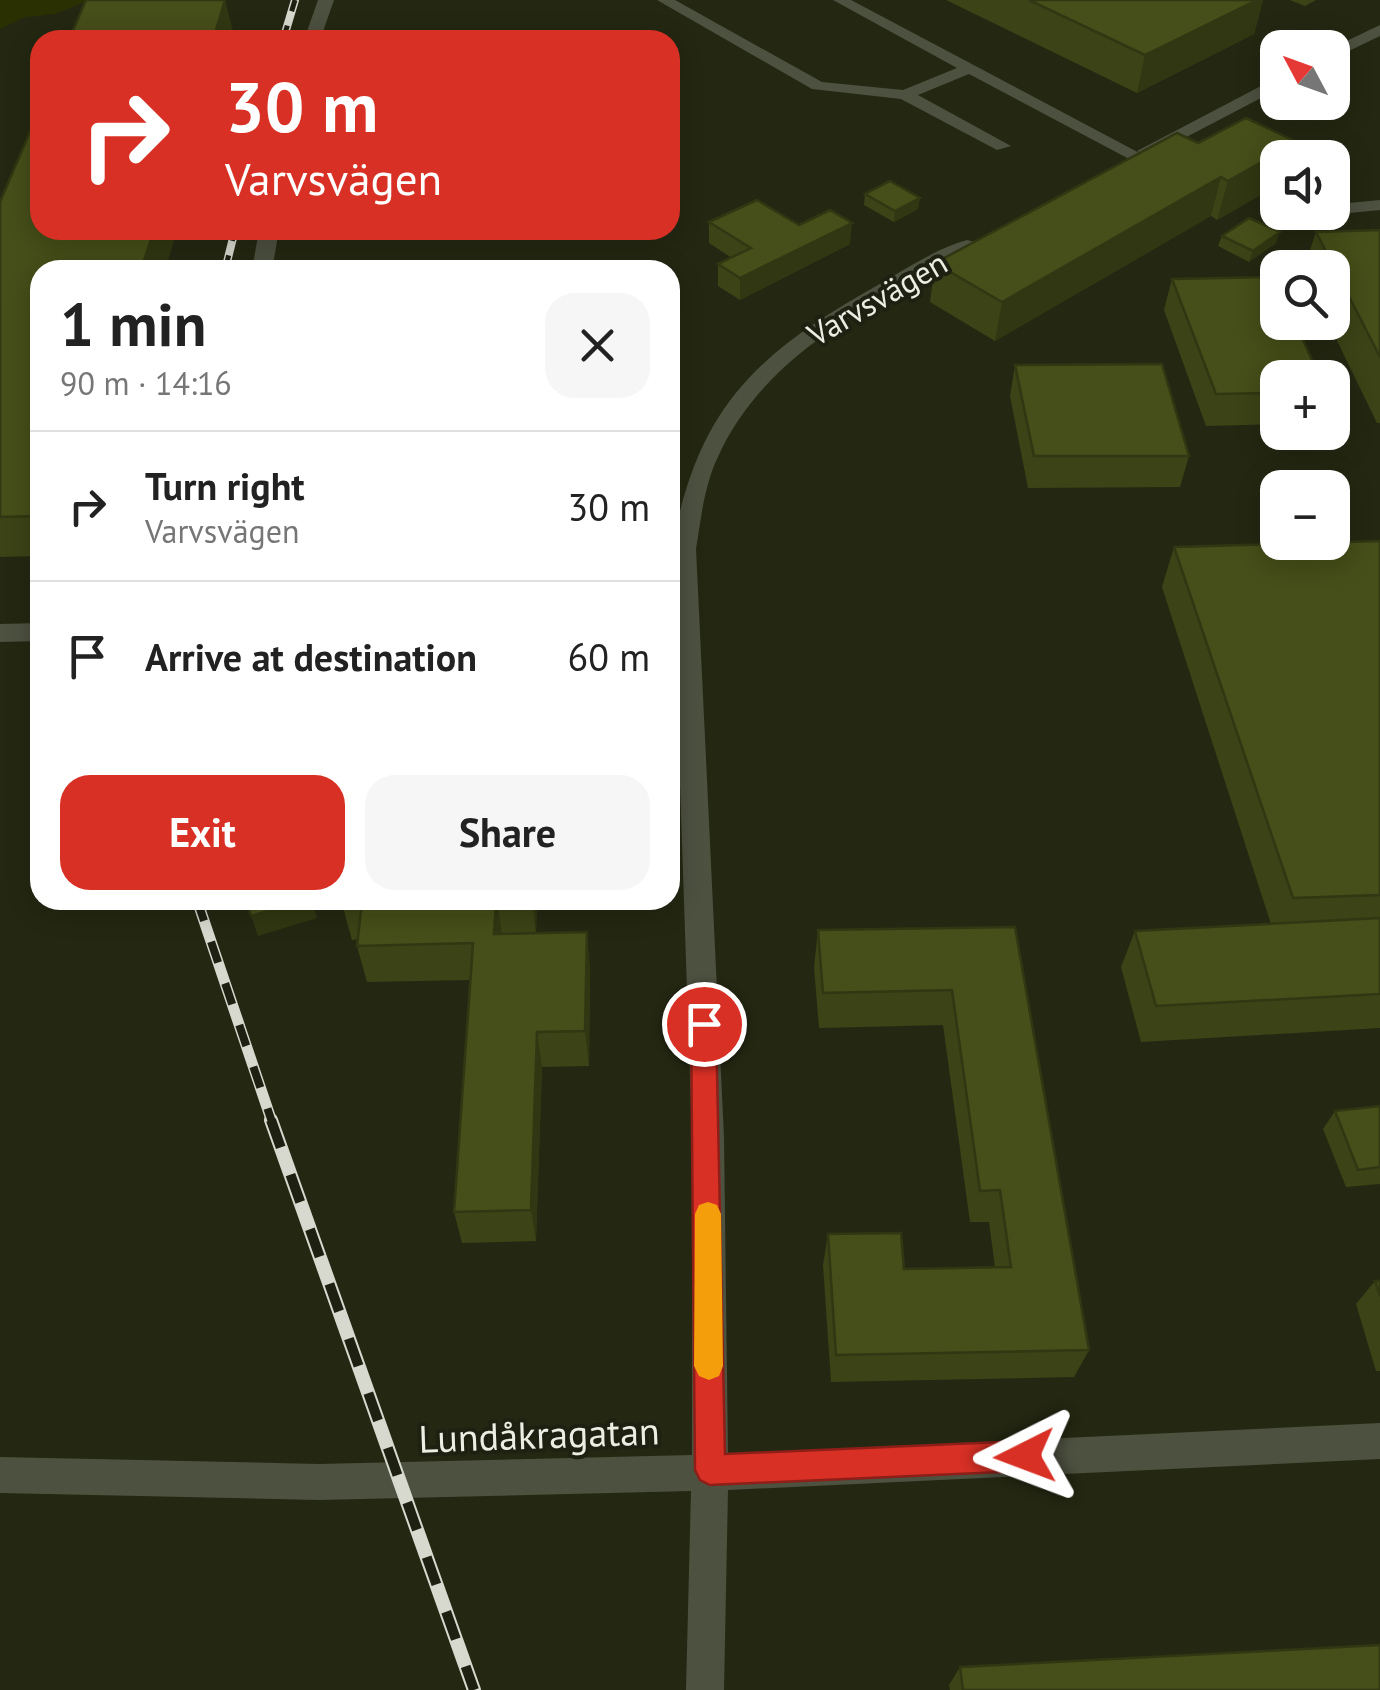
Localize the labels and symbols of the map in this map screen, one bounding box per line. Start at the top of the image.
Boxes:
north arrow [1260,30,1350,120]
street label: Varvsvägen [799,241,954,355]
pin [662,982,747,1067]
position arrow [973,1404,1077,1508]
street label: Lundåkragatan [418,1405,660,1463]

